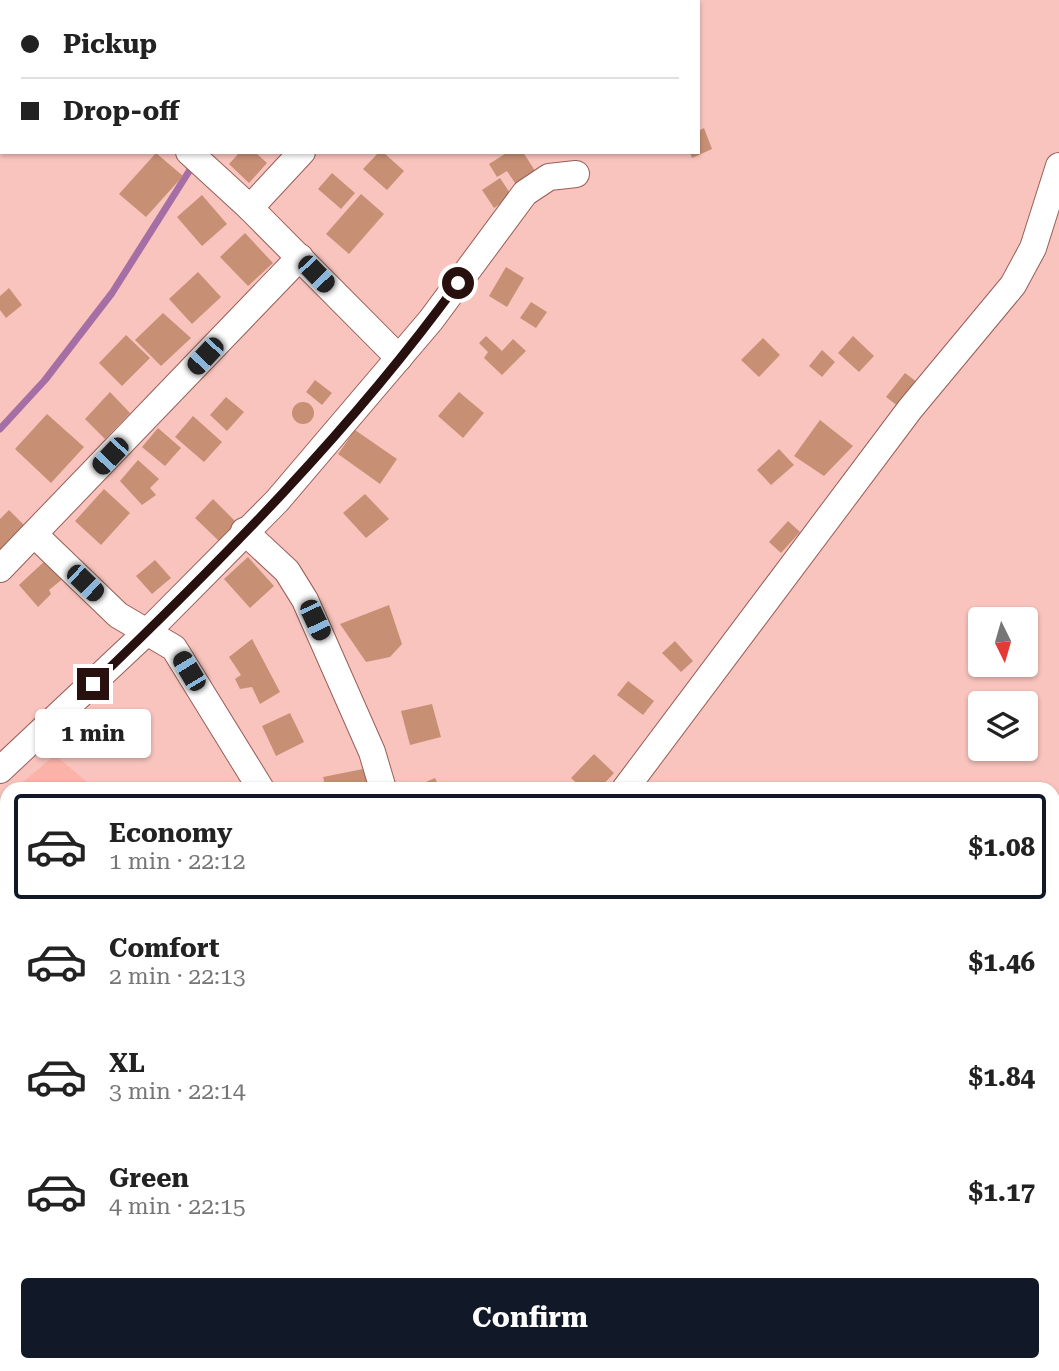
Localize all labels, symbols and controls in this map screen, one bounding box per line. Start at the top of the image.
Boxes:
text: Pickup [63,29,157,59]
text: Drop-off [63,96,179,126]
car [294,252,339,296]
route start [442,267,474,299]
car [183,333,228,379]
car [88,433,133,479]
car [63,561,108,605]
car [297,597,334,643]
north arrow [968,607,1038,677]
map controls [968,607,1038,761]
car [170,648,209,694]
route end [77,668,109,700]
button: layers [968,691,1038,761]
callout: 1 min [35,708,151,758]
text: 1 min [61,720,125,747]
icon: car [25,815,88,878]
text: Economy [109,818,232,848]
text: $1.08 [969,832,1035,862]
text: 1 min · 22:12 [109,848,246,875]
icon: car [25,930,88,993]
text: Comfort [109,933,219,963]
text: $1.46 [969,947,1035,977]
text: 2 min · 22:13 [109,963,246,990]
icon: car [25,1045,88,1108]
text: XL [109,1048,145,1078]
text: $1.84 [969,1062,1035,1092]
text: 3 min · 22:14 [109,1078,246,1105]
icon: car [25,1160,88,1223]
text: Green [109,1163,189,1193]
text: $1.17 [969,1177,1035,1207]
text: 4 min · 22:15 [109,1193,246,1220]
button: Confirm [21,1278,1039,1358]

